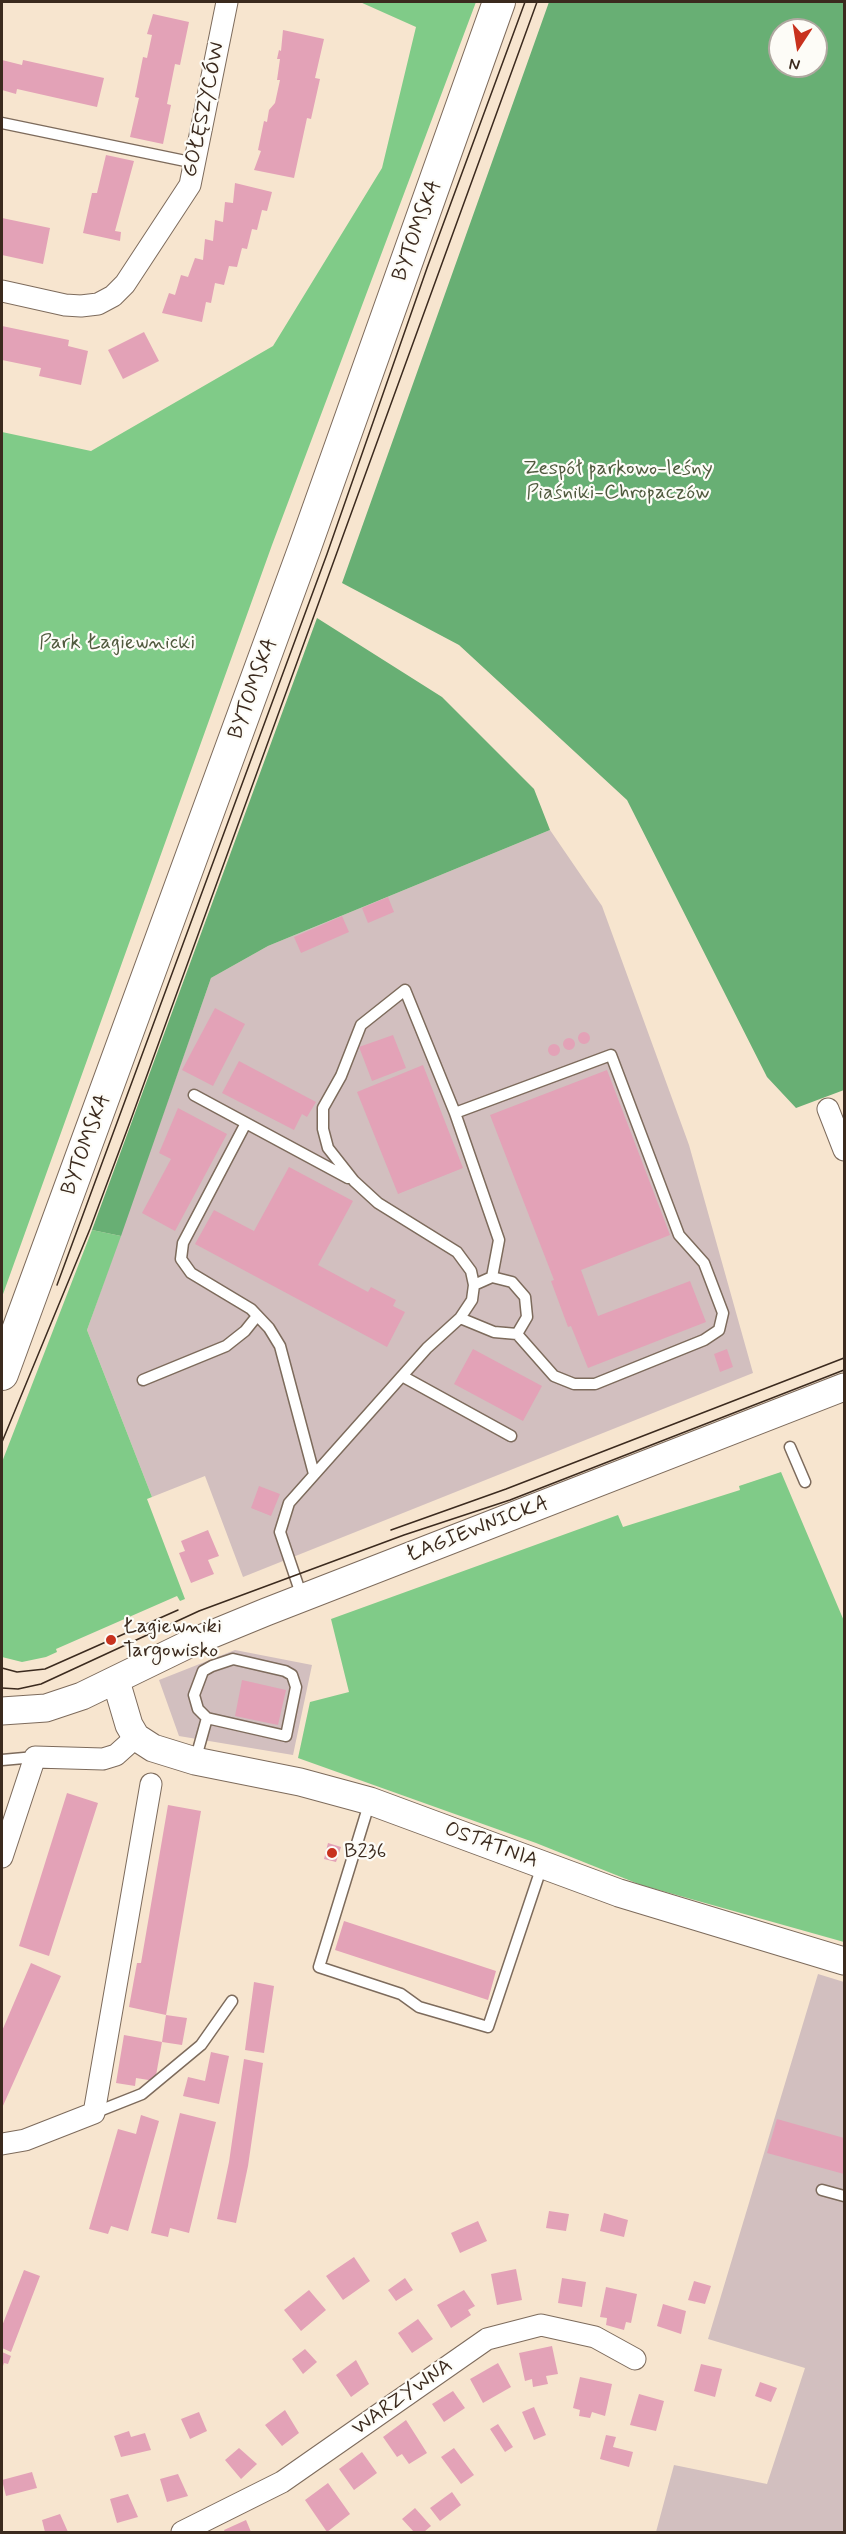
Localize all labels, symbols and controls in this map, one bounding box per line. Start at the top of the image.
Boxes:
north arrow [768,18,828,78]
street label: GOŁĘSZYCÓW [178,40,232,180]
text: N [787,53,802,76]
street label: BYTOMSKA [388,177,448,285]
park label: Zespół parkowo-leśny Piaśniki-Chropaczów [523,457,713,507]
park label: Park Łagiewnicki [39,631,195,657]
street label: BYTOMSKA [224,635,284,743]
street label: BYTOMSKA [57,1091,117,1199]
street label: ŁAGIEWNICKA [403,1491,553,1569]
place label: Łagiewniki Targowisko [123,1615,222,1665]
marker: Łagiewniki Targowisko [104,1633,118,1647]
street label: OSTATNIA [441,1817,541,1875]
place label: B236 [344,1840,386,1866]
marker: B236 [325,1846,339,1860]
street label: WARZYWNA [348,2354,458,2442]

